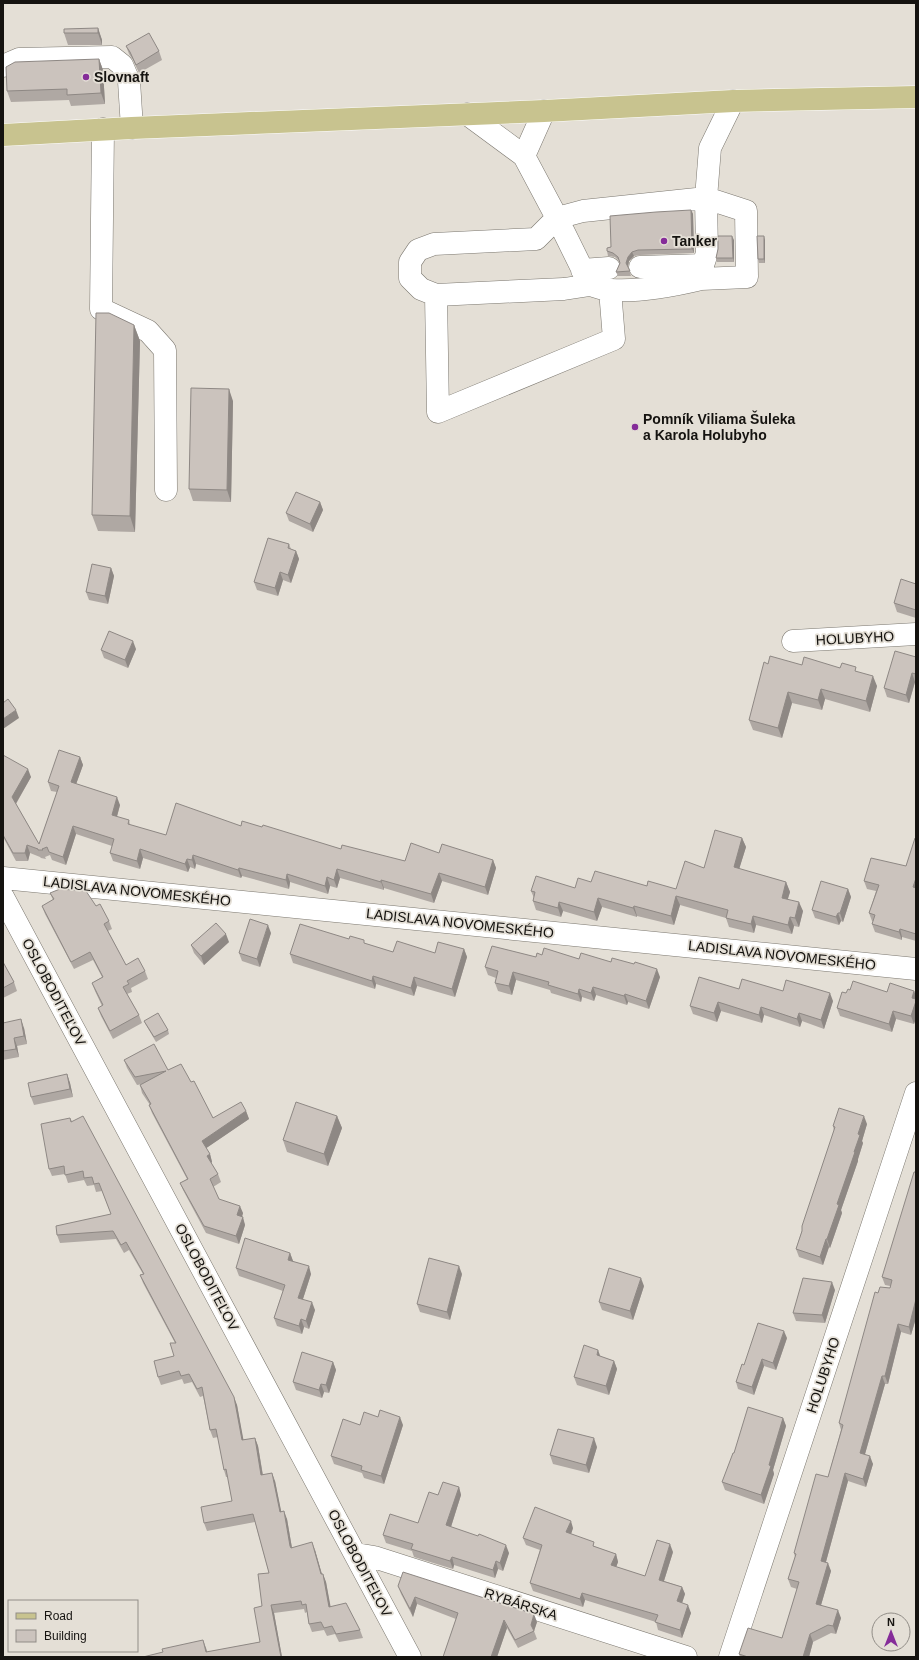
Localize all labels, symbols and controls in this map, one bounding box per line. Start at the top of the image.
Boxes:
place label: Slovnaft [94,69,150,85]
marker: Slovnaft [81,72,91,82]
place label: Tanker [672,233,717,249]
marker: Tanker [659,236,669,246]
place label: Pomník Viliama Šuleka a Karola Holubyho [643,410,795,443]
marker: Pomník Viliama Šuleka a Karola Holubyho [630,422,640,432]
street label: HOLUBYHO [815,628,895,648]
street label: LADISLAVA NOVOMESKÉHO [42,873,232,909]
street label: LADISLAVA NOVOMESKÉHO [365,905,555,941]
street label: OSLOBODITEĽOV [19,936,89,1049]
street label: LADISLAVA NOVOMESKÉHO [687,937,877,973]
street label: OSLOBODITEĽOV [172,1221,242,1334]
street label: HOLUBYHO [803,1335,843,1415]
street label: OSLOBODITEĽOV [325,1507,395,1620]
street label: RYBÁRSKA [482,1585,560,1624]
legend [8,1600,138,1652]
text: Road [44,1609,73,1623]
north arrow [871,1612,911,1652]
text: N [887,1616,895,1628]
text: Building [44,1629,87,1643]

